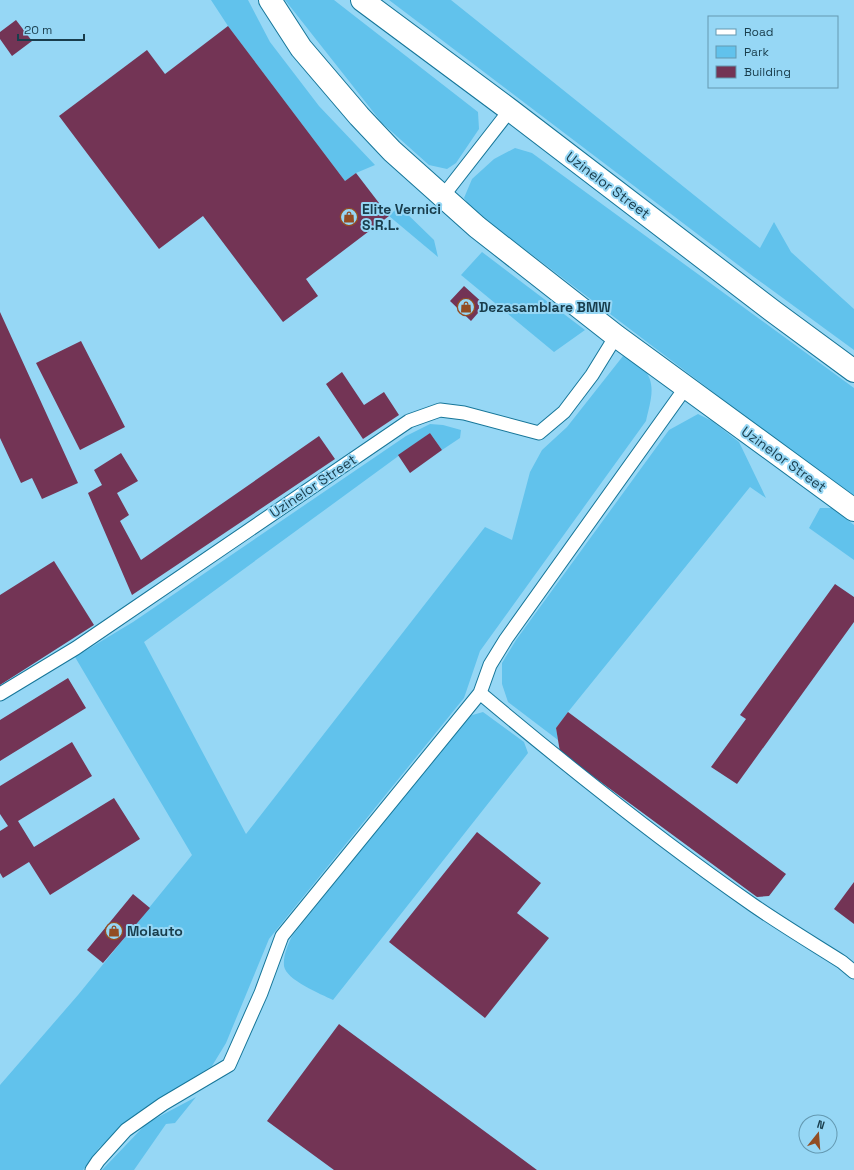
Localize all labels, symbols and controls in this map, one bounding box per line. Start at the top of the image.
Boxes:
scale bar [18,16,84,42]
legend [708,16,838,88]
text: 20 m [24,22,52,38]
text: Road [744,24,773,40]
text: Park [744,44,769,60]
text: Building [744,64,791,80]
street label: Uzinelor Street [562,148,654,222]
place label: Elite Vernici S.R.L. [362,200,441,234]
shop icon: Elite Vernici S.R.L. [339,207,359,227]
shop icon: Dezasamblare BMW [456,297,476,317]
place label: Dezasamblare BMW [479,298,611,316]
street label: Uzinelor Street [738,422,830,496]
street label: Uzinelor Street [266,450,360,522]
shop icon: Molauto [104,921,124,941]
place label: Molauto [127,922,183,940]
north arrow [798,1114,838,1154]
text: N [815,1117,826,1132]

